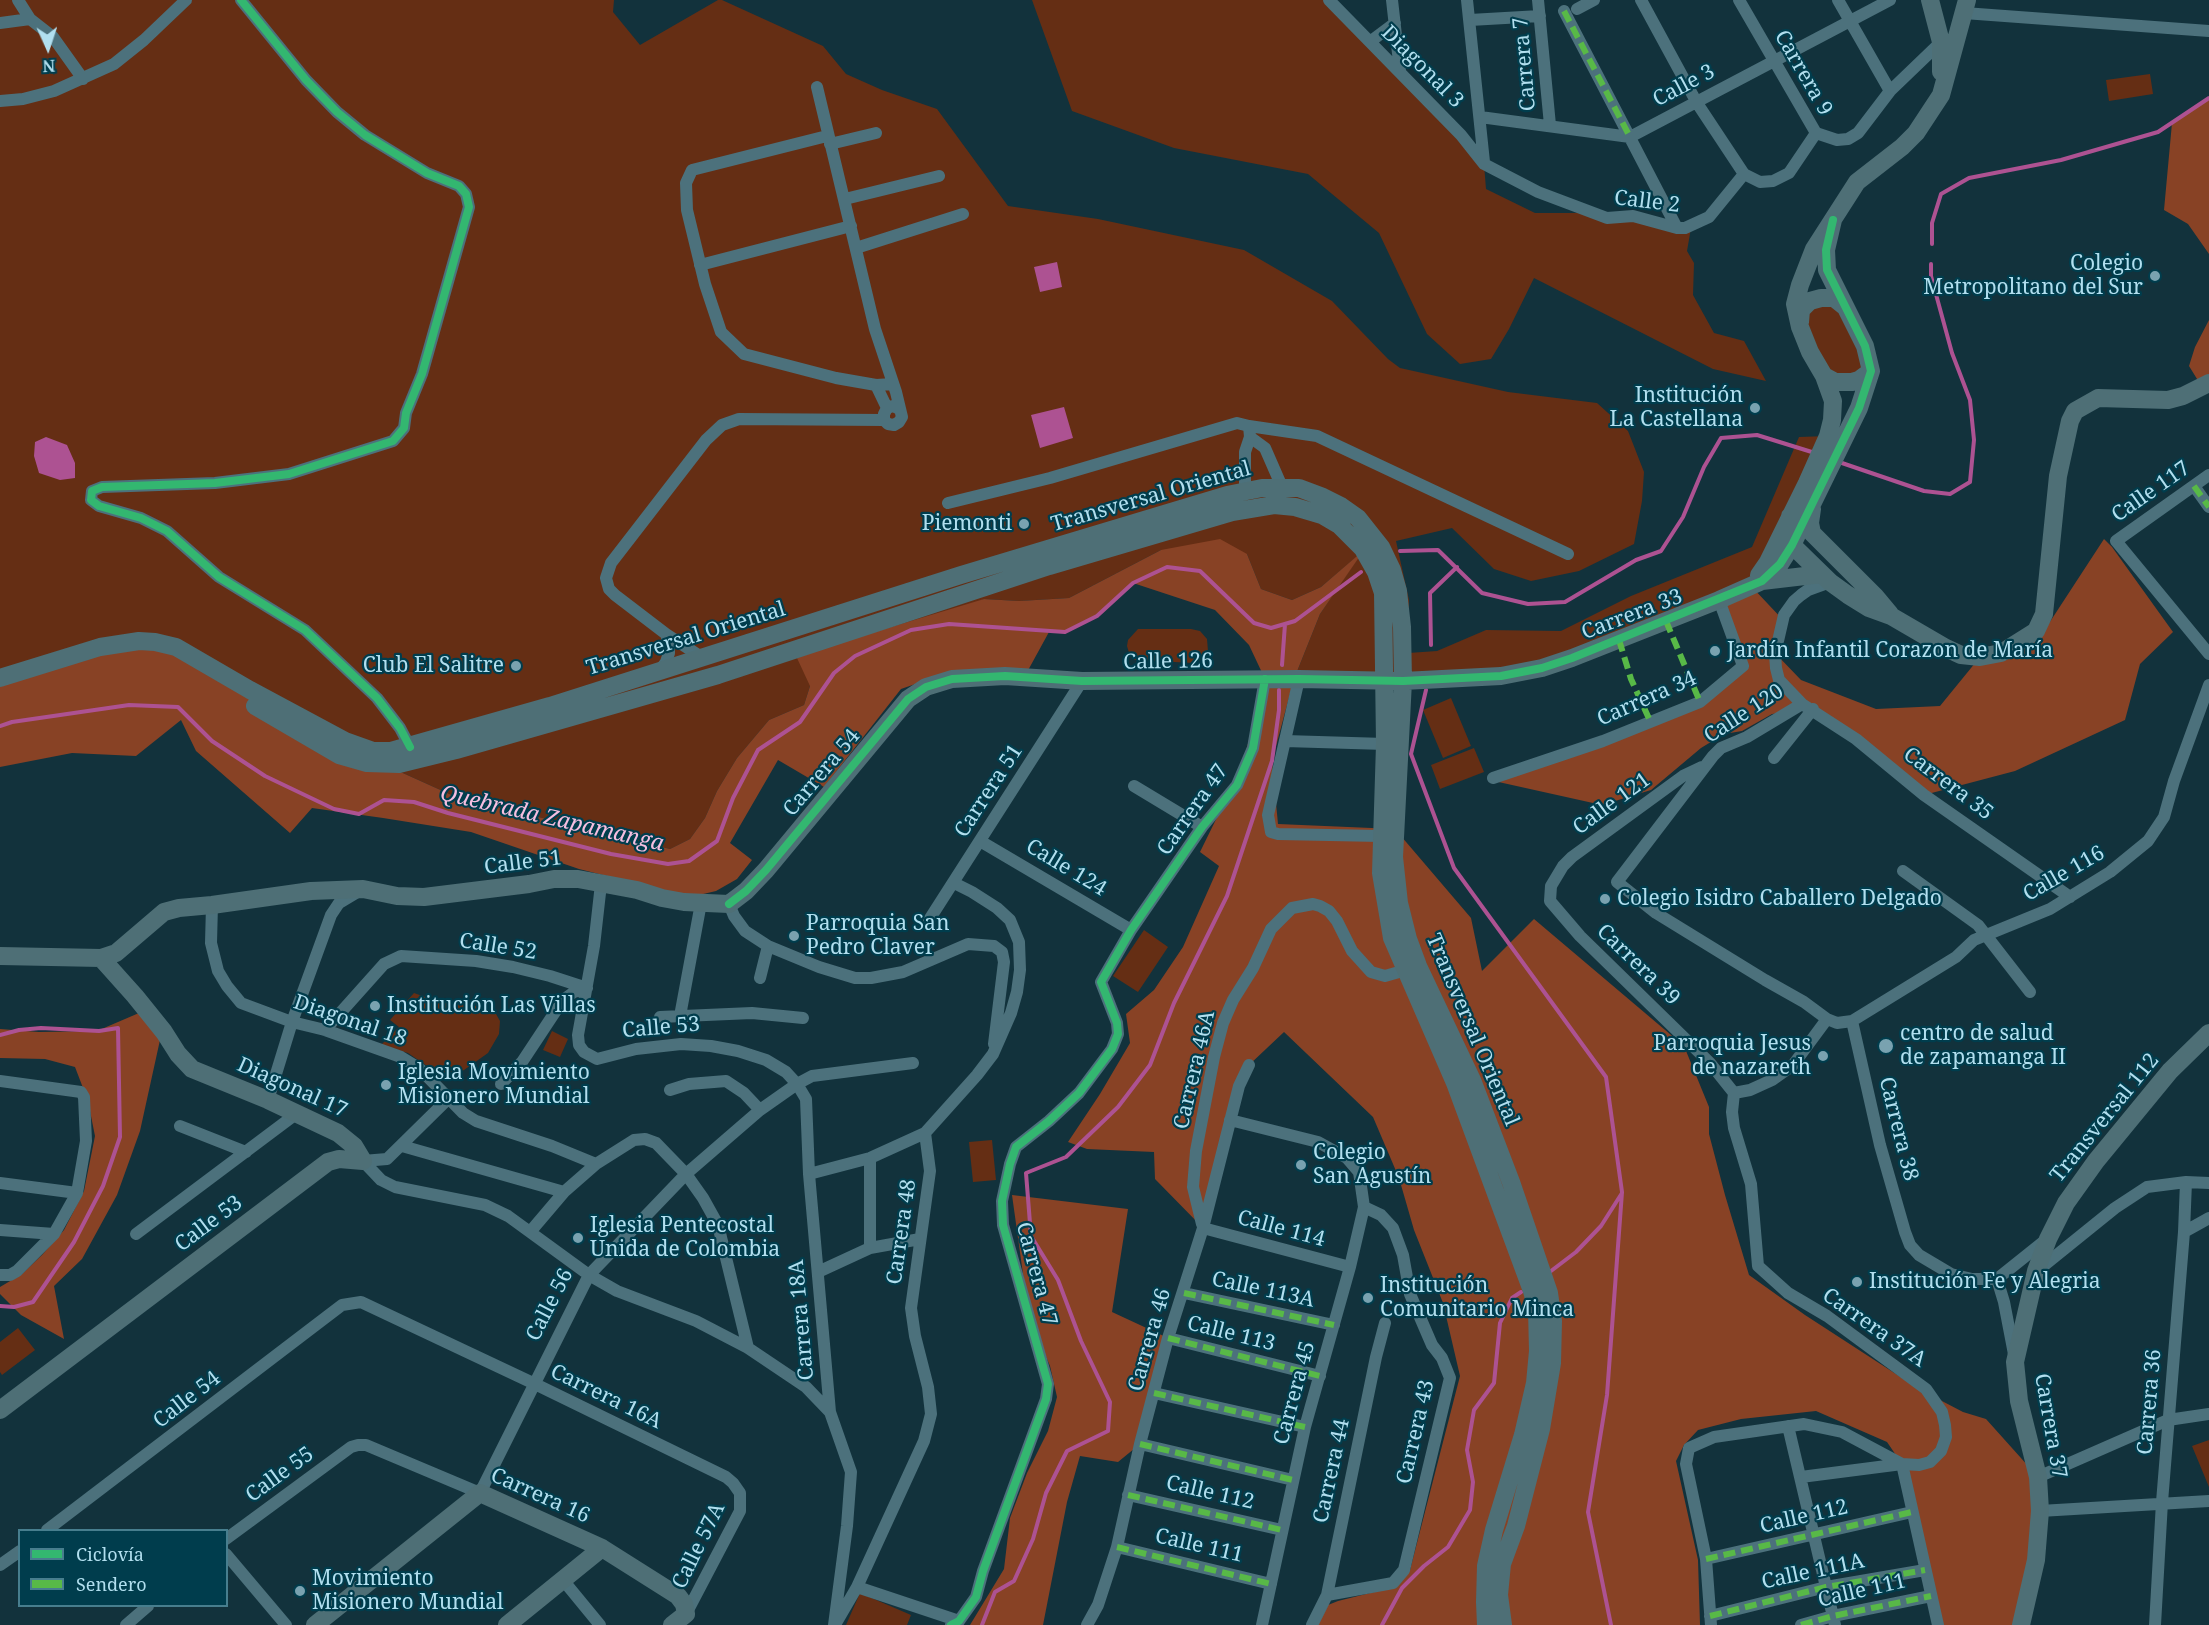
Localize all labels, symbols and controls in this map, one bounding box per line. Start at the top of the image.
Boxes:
street label: Carrera 7 [1508,16,1542,112]
north arrow [18,18,78,78]
street label: Diagonal 3 [1376,21,1468,113]
street label: Carrera 9 [1769,26,1837,120]
text: N [42,55,56,77]
street label: Calle 3 [1649,59,1719,113]
street label: Calle 2 [1613,185,1681,219]
place label: Colegio Metropolitano del Sur [1923,251,2143,301]
marker: Colegio Metropolitano del Sur [2148,269,2162,283]
place label: Institución La Castellana [1610,383,1743,433]
marker: Institución La Castellana [1748,401,1762,415]
street label: Transversal Oriental [1048,456,1254,538]
street label: Calle 117 [2107,456,2195,528]
place label: Piemonti [922,511,1012,537]
marker: Piemonti [1017,517,1031,531]
street label: Carrera 33 [1578,584,1686,646]
street label: Transversal Oriental [584,597,788,681]
place label: Jardín Infantil Corazon de María [1727,638,2053,664]
marker: Jardín Infantil Corazon de María [1708,644,1722,658]
street label: Calle 126 [1123,649,1213,675]
place label: Club El Salitre [363,653,504,679]
marker: Club El Salitre [509,659,523,673]
street label: Carrera 34 [1593,666,1701,732]
street label: Calle 120 [1700,679,1788,749]
street label: Carrera 54 [778,724,866,822]
street label: Carrera 51 [950,740,1028,842]
street label: Carrera 35 [1898,742,1998,826]
street label: Carrera 47 [1152,759,1234,861]
street label: Calle 121 [1568,767,1656,841]
water label: Quebrada Zapamanga [438,780,666,858]
street label: Calle 124 [1021,834,1111,902]
street label: Calle 116 [2019,841,2109,907]
street label: Calle 51 [483,846,563,880]
place label: Colegio Isidro Caballero Delgado [1617,886,1942,912]
marker: Colegio Isidro Caballero Delgado [1598,892,1612,906]
place label: Parroquia San Pedro Claver [806,911,949,961]
street label: Carrera 39 [1591,919,1685,1011]
street label: Calle 52 [458,928,538,966]
marker: Parroquia San Pedro Claver [787,929,801,943]
street label: Transversal Oriental [1420,930,1524,1130]
street label: Diagonal 18 [290,990,410,1052]
place label: Institución Las Villas [387,993,596,1019]
marker: Institución Las Villas [368,999,382,1013]
street label: Carrera 46A [1169,1008,1221,1132]
street label: Calle 53 [621,1012,701,1044]
place label: centro de salud de zapamanga II [1900,1021,2066,1071]
place label: Parroquia Jesus de nazareth [1653,1031,1811,1081]
marker: centro de salud de zapamanga II [1877,1037,1895,1055]
street label: Transversal 112 [2045,1048,2165,1188]
marker: Parroquia Jesus de nazareth [1816,1049,1830,1063]
street label: Diagonal 17 [233,1052,351,1124]
place label: Iglesia Movimiento Misionero Mundial [398,1060,590,1110]
street label: Carrera 38 [1873,1075,1923,1183]
marker: Iglesia Movimiento Misionero Mundial [379,1078,393,1092]
place label: Colegio San Agustín [1313,1140,1431,1190]
marker: Colegio San Agustín [1294,1158,1308,1172]
street label: Carrera 48 [882,1178,922,1286]
street label: Calle 53 [170,1190,248,1258]
street label: Calle 114 [1234,1205,1328,1253]
place label: Iglesia Pentecostal Unida de Colombia [590,1213,780,1263]
street label: Carrera 47 [1010,1220,1062,1328]
marker: Iglesia Pentecostal Unida de Colombia [571,1231,585,1245]
street label: Carrera 18A [784,1259,820,1381]
street label: Calle 56 [521,1265,579,1345]
street label: Calle 113A [1209,1267,1317,1313]
place label: Institución Fe y Alegria [1869,1269,2101,1295]
place label: Institución Comunitario Minca [1380,1273,1574,1323]
marker: Institución Fe y Alegria [1850,1275,1864,1289]
street label: Carrera 37A [1817,1283,1931,1373]
street label: Carrera 46 [1123,1286,1177,1394]
marker: Institución Comunitario Minca [1361,1291,1375,1305]
street label: Calle 113 [1184,1311,1278,1357]
street label: Carrera 45 [1269,1339,1321,1447]
street label: Carrera 36 [2133,1348,2167,1456]
street label: Carrera 16A [546,1359,666,1435]
street label: Calle 54 [149,1366,225,1434]
street label: Carrera 37 [2028,1372,2072,1480]
street label: Carrera 43 [1392,1378,1440,1486]
street label: Carrera 44 [1309,1417,1355,1525]
street label: Calle 55 [241,1442,319,1508]
street label: Carrera 16 [486,1463,594,1529]
street label: Calle 112 [1163,1471,1257,1515]
street label: Calle 112 [1757,1495,1851,1539]
street label: Calle 57A [667,1499,731,1593]
street label: Calle 111 [1152,1524,1246,1568]
legend [18,1529,228,1607]
text: Ciclovía [76,1542,144,1566]
street label: Calle 111A [1759,1549,1867,1595]
place label: Movimiento Misionero Mundial [312,1566,503,1616]
street label: Calle 111 [1815,1569,1909,1613]
text: Sendero [76,1572,147,1596]
marker: Movimiento Misionero Mundial [293,1584,307,1598]

